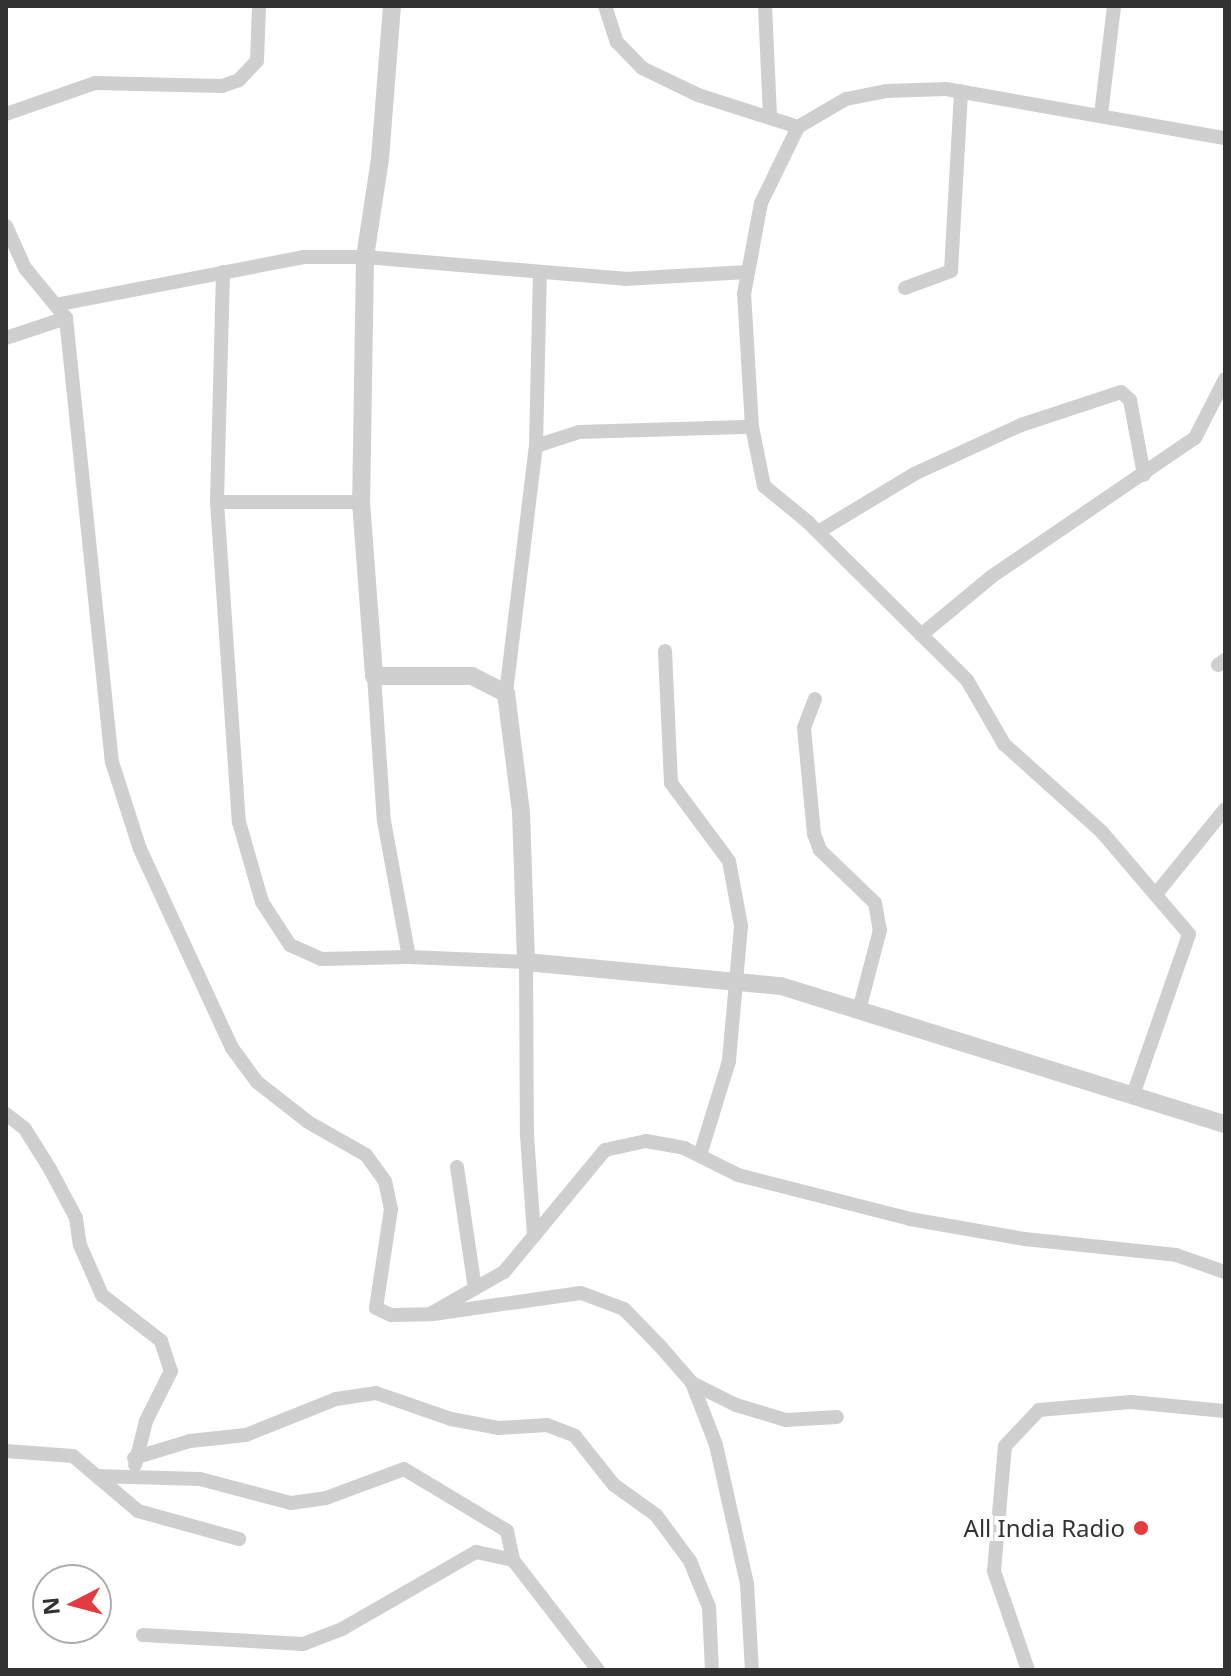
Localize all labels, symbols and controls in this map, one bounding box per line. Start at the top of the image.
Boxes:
place label: All India Radio [964,1514,1125,1542]
marker: All India Radio [1132,1519,1150,1537]
north arrow [32,1564,112,1644]
text: N [34,1596,66,1617]

